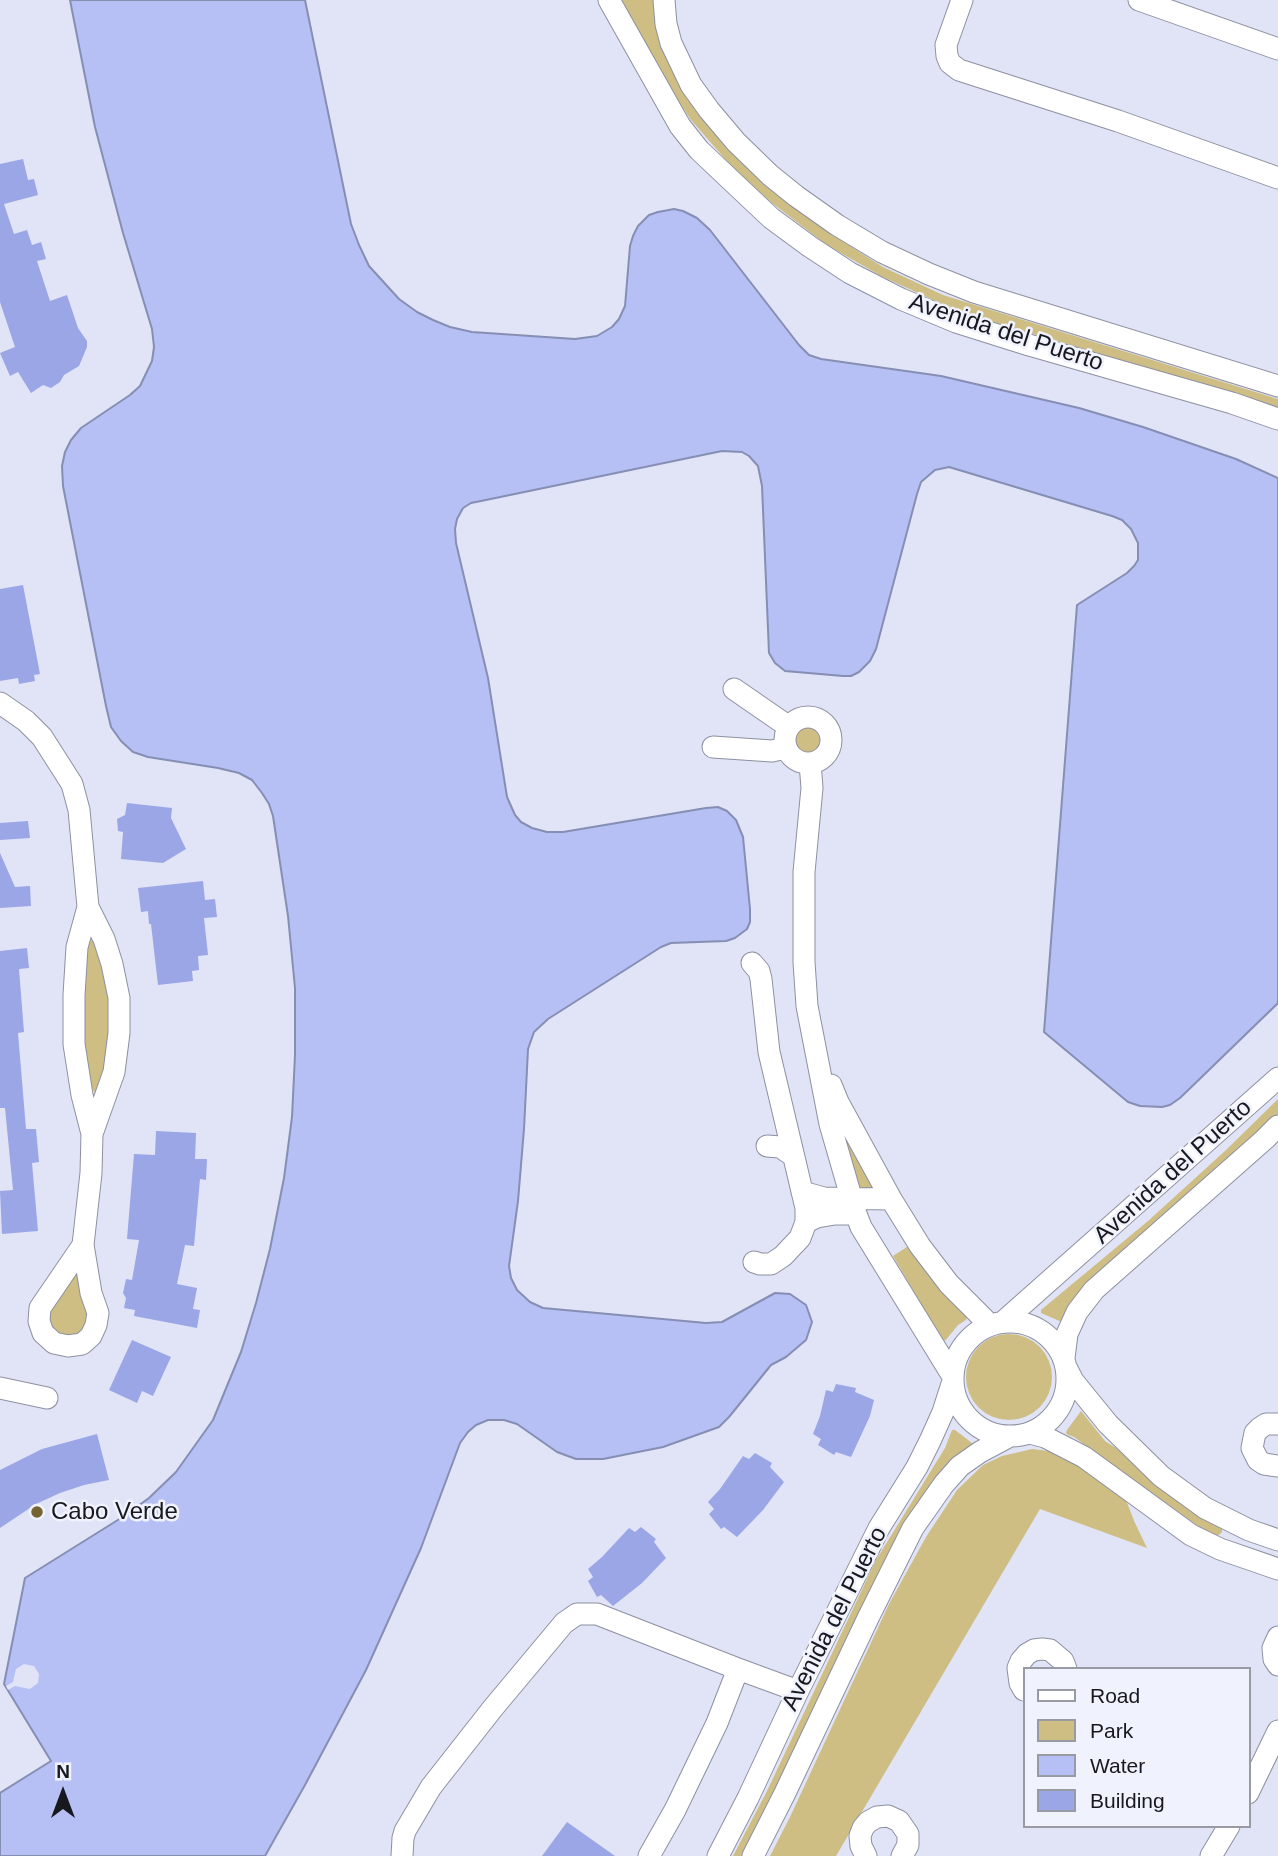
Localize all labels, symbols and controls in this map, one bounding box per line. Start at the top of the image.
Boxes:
street label: Avenida del Puerto [905,288,1107,378]
street label: Avenida del Puerto [1088,1094,1258,1250]
place label: Cabo Verde [51,1498,178,1526]
marker: Cabo Verde [29,1504,45,1520]
street label: Avenida del Puerto [776,1522,894,1716]
legend [1023,1667,1250,1828]
text: Road [1090,1684,1140,1707]
text: Park [1090,1719,1133,1742]
text: Water [1090,1754,1145,1777]
north arrow [28,1758,98,1828]
text: N [56,1761,70,1782]
text: Building [1090,1789,1165,1812]

